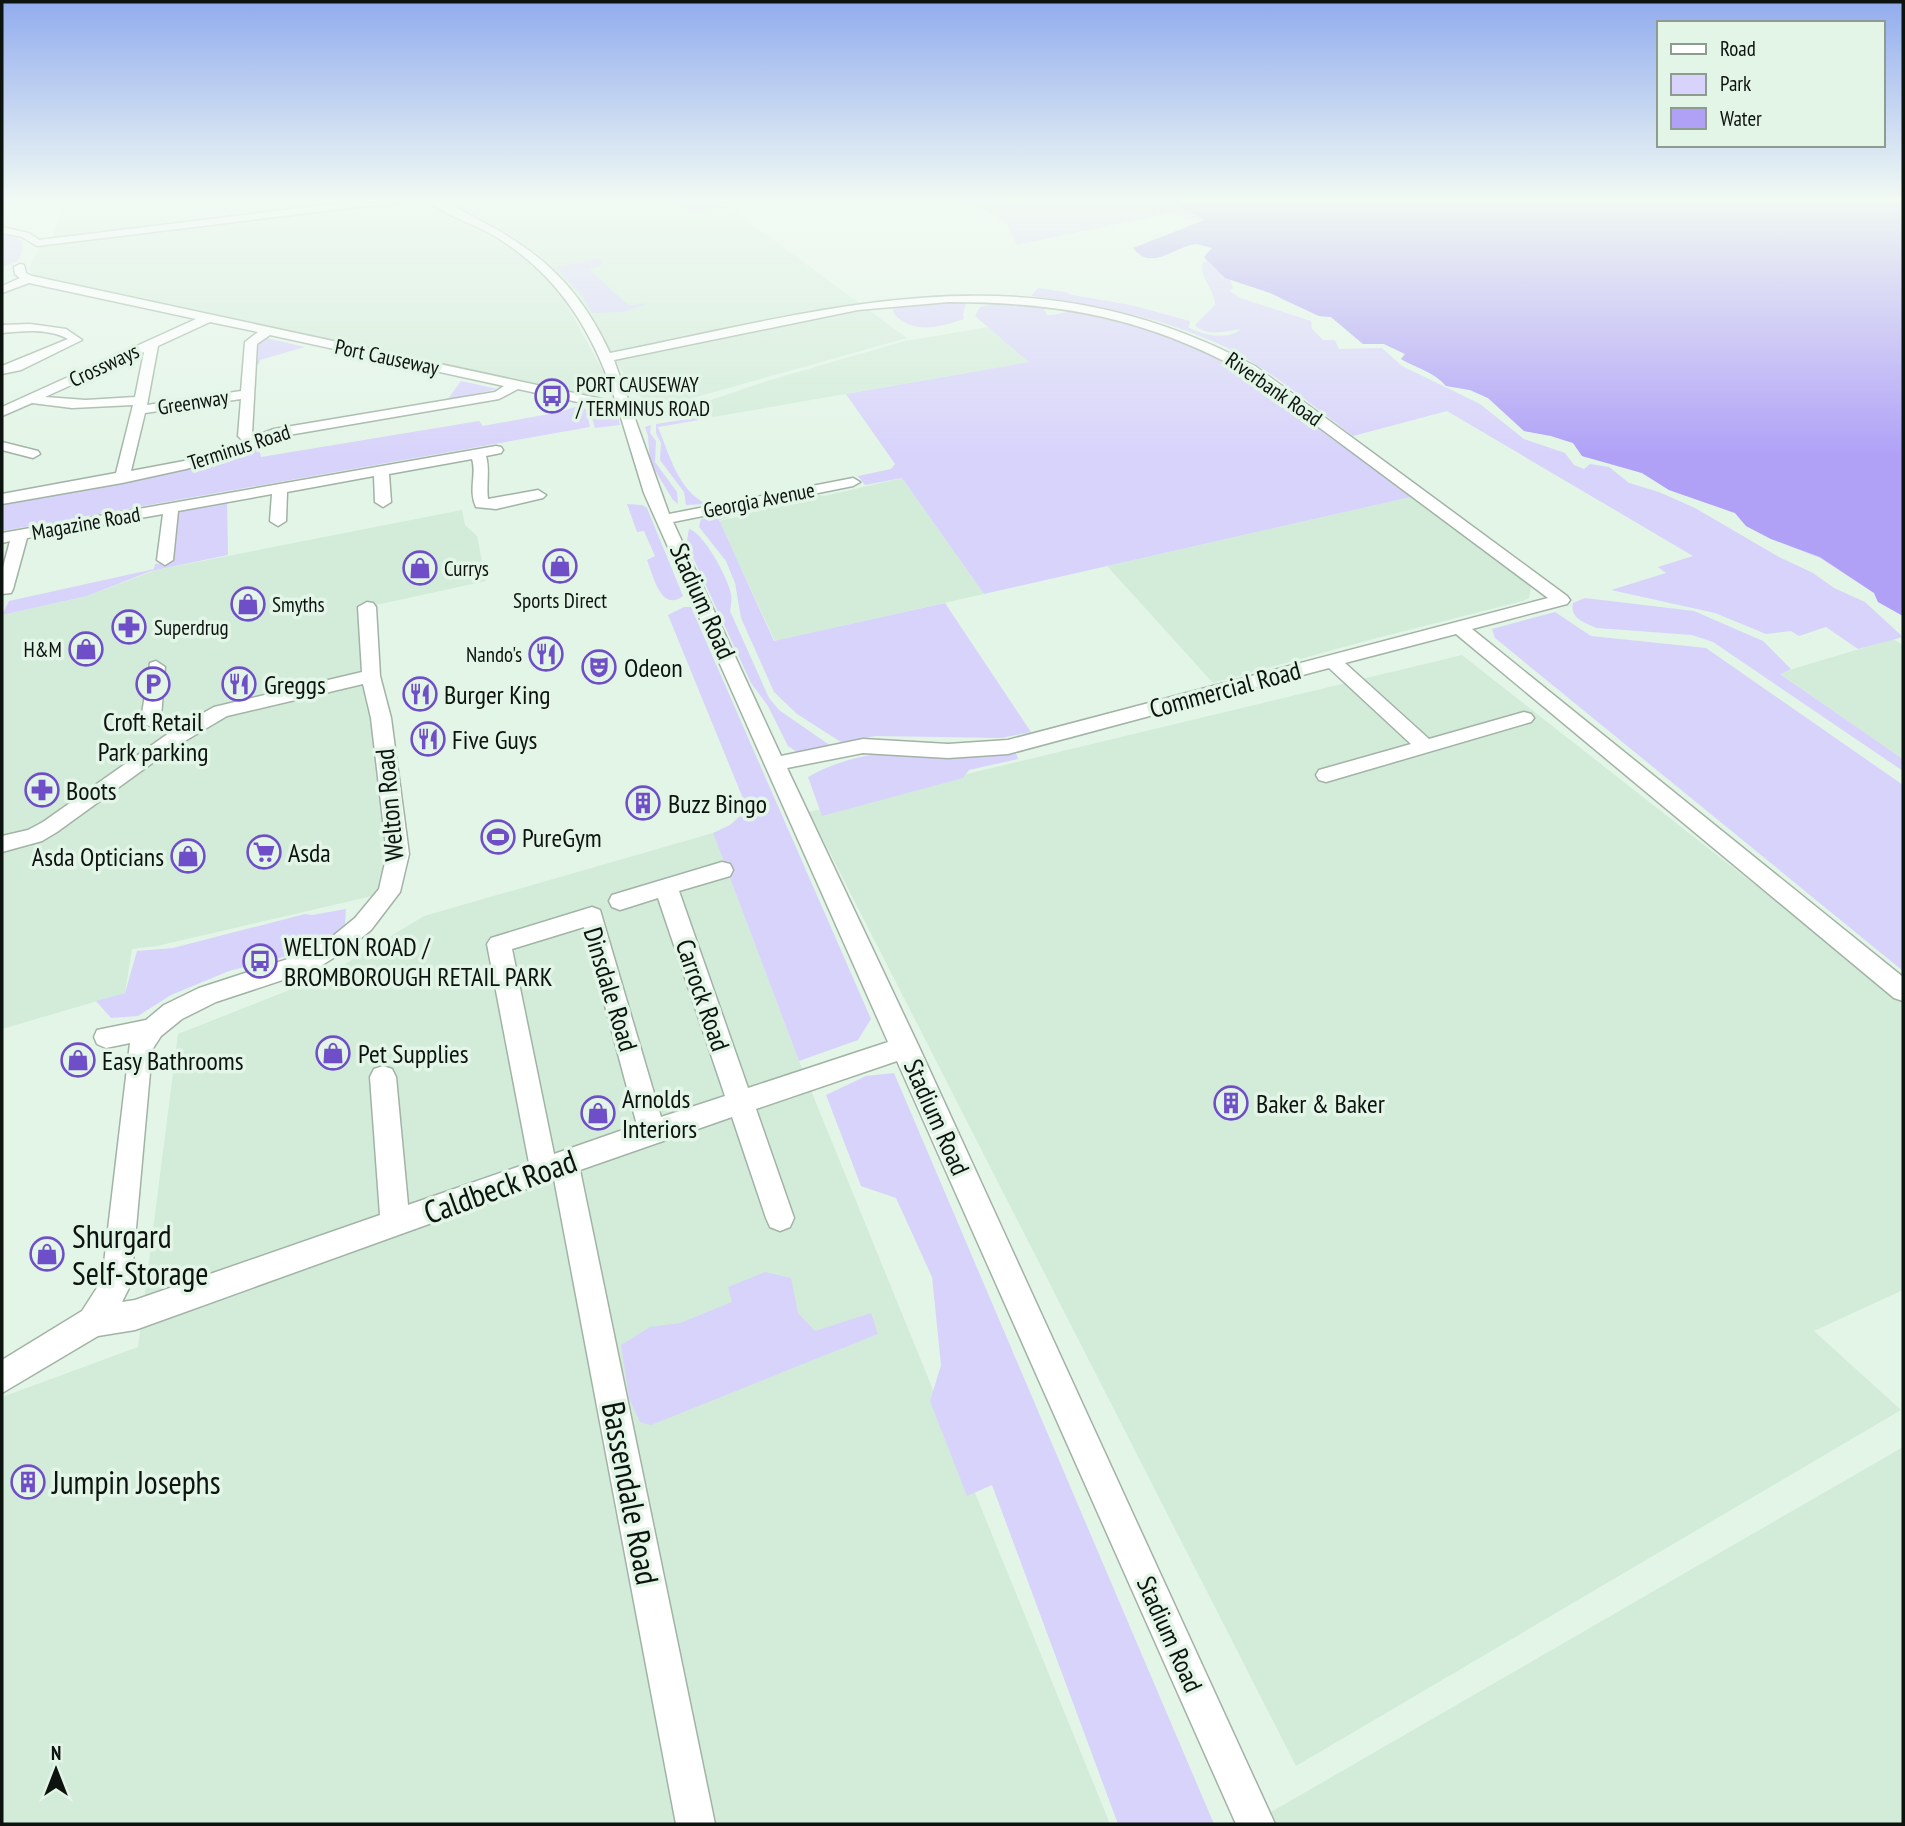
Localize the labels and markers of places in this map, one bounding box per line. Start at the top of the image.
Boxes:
place label: PORT CAUSEWAY / TERMINUS ROAD [575,371,710,422]
bus stop icon: PORT CAUSEWAY / TERMINUS ROAD [533,377,571,415]
shop icon: Sports Direct [541,547,579,585]
shop icon: Currys [401,549,439,587]
place label: Currys [444,555,489,582]
shop icon: Smyths [229,585,267,623]
place label: Sports Direct [513,587,607,614]
place label: Smyths [272,591,325,618]
pharmacy icon: Superdrug [110,608,148,646]
place label: Superdrug [154,614,229,641]
shop icon: H&M [67,630,105,668]
restaurant icon: Nando's [527,635,565,673]
place label: H&M [24,636,62,663]
place label: Nando's [466,641,522,668]
theatre icon: Odeon [580,648,618,686]
place label: Odeon [624,651,683,684]
parking icon: Croft Retail Park parking [134,665,172,703]
restaurant icon: Greggs [220,665,258,703]
place label: Greggs [264,668,326,701]
restaurant icon: Burger King [401,675,439,713]
place label: Burger King [444,678,550,711]
place label: Croft Retail Park parking [98,705,208,768]
restaurant icon: Five Guys [409,720,447,758]
place label: Five Guys [452,723,537,756]
pharmacy icon: Boots [23,771,61,809]
place label: Boots [66,774,117,807]
building icon: Buzz Bingo [624,784,662,822]
place label: Buzz Bingo [668,787,767,820]
sports icon: PureGym [479,818,517,856]
place label: PureGym [522,821,602,854]
supermarket icon: Asda [245,833,283,871]
place label: Asda [288,836,331,869]
shop icon: Asda Opticians [169,837,207,875]
place label: Asda Opticians [32,840,164,873]
place label: WELTON ROAD / BROMBOROUGH RETAIL PARK [284,930,553,993]
bus stop icon: WELTON ROAD / BROMBOROUGH RETAIL PARK [241,942,279,980]
shop icon: Pet Supplies [314,1034,352,1072]
place label: Pet Supplies [358,1037,469,1070]
shop icon: Easy Bathrooms [59,1041,97,1079]
place label: Easy Bathrooms [102,1044,243,1077]
place label: Arnolds Interiors [622,1082,697,1145]
building icon: Baker & Baker [1212,1084,1250,1122]
place label: Baker & Baker [1256,1087,1385,1120]
shop icon: Arnolds Interiors [579,1094,617,1132]
place label: Shurgard Self-Storage [72,1215,209,1294]
shop icon: Shurgard Self-Storage [28,1235,66,1273]
place label: Jumpin Josephs [51,1461,221,1503]
building icon: Jumpin Josephs [9,1463,47,1501]

